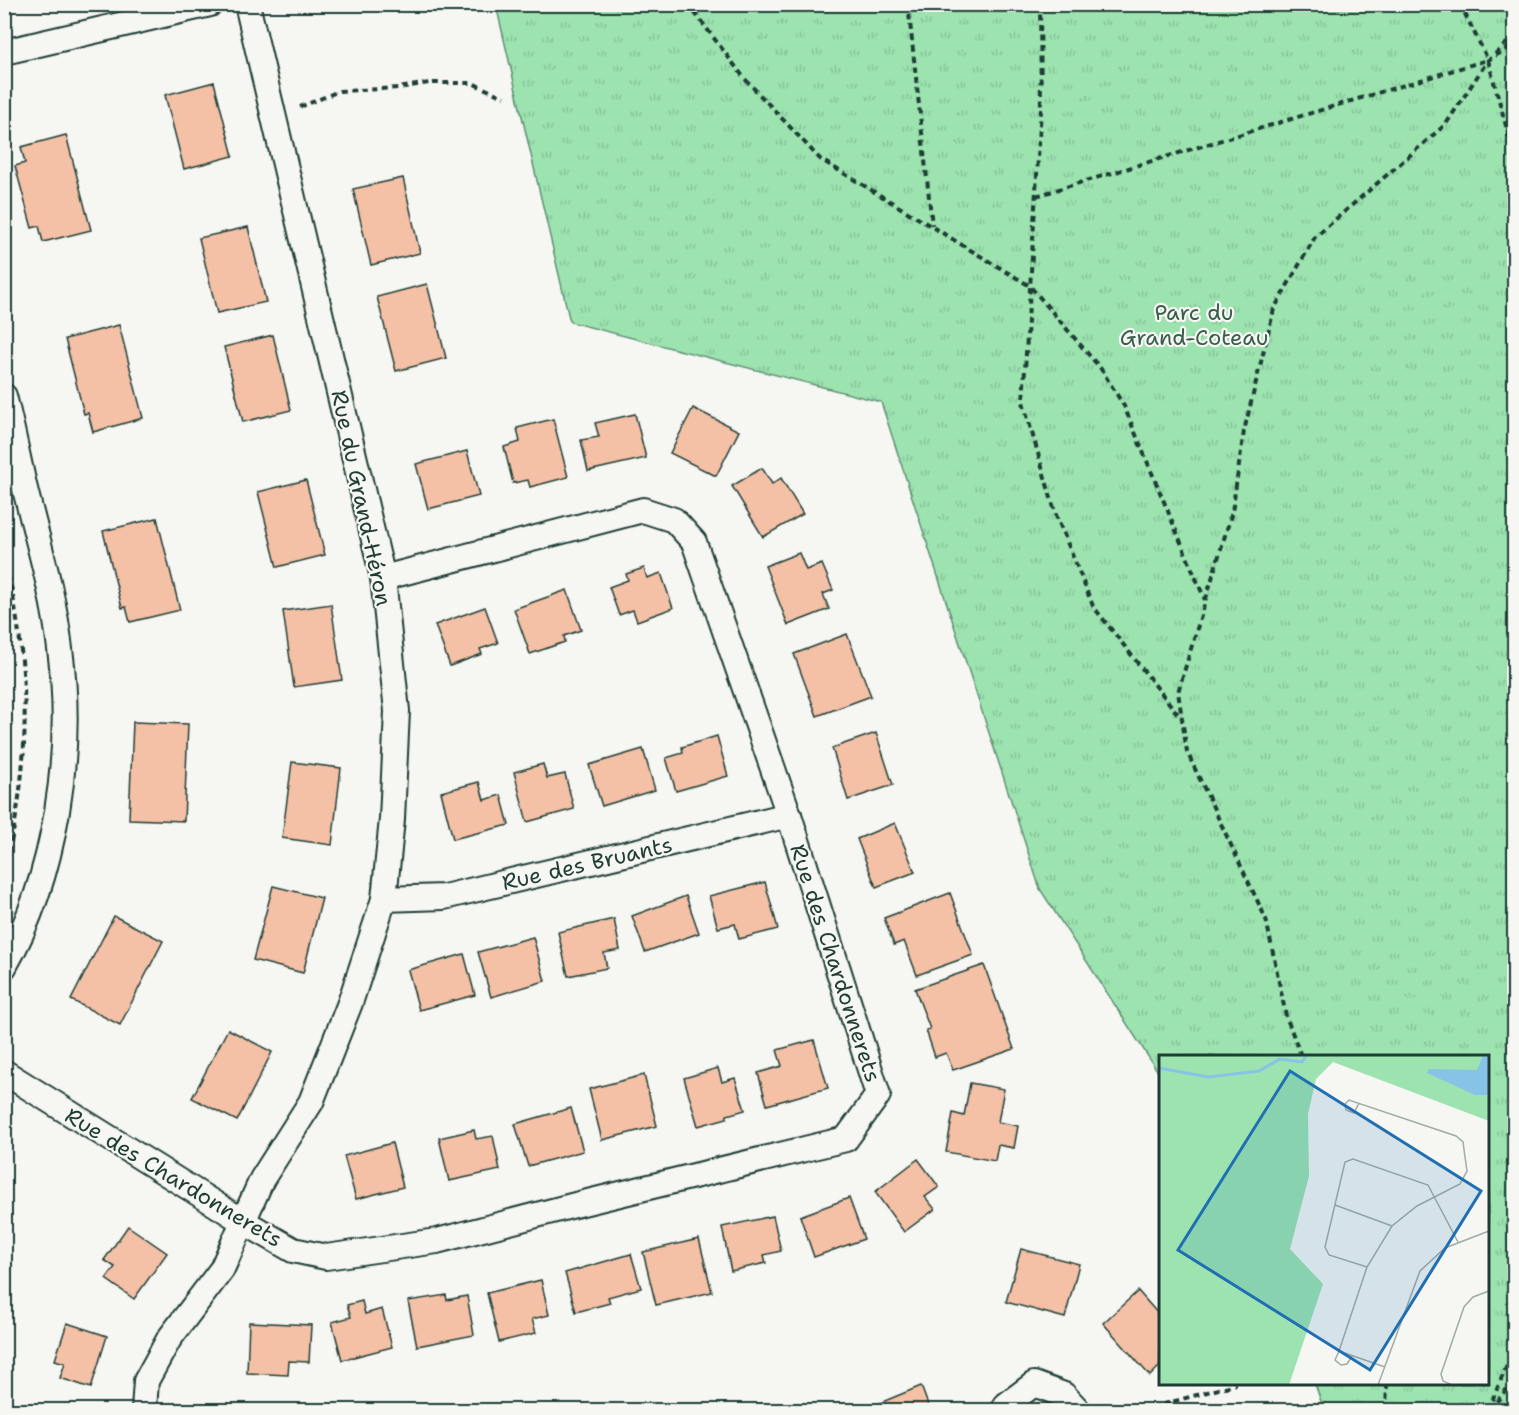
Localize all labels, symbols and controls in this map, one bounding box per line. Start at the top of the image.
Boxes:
park label: Parc du Grand-Coteau [1120,298,1268,352]
street label: Rue du Grand-Héron [324,388,399,609]
street label: Rue des Bruants [499,830,675,897]
street label: Rue des Chardonnerets [783,840,888,1086]
inset map [1159,1055,1489,1385]
street label: Rue des Chardonnerets [60,1101,288,1254]

